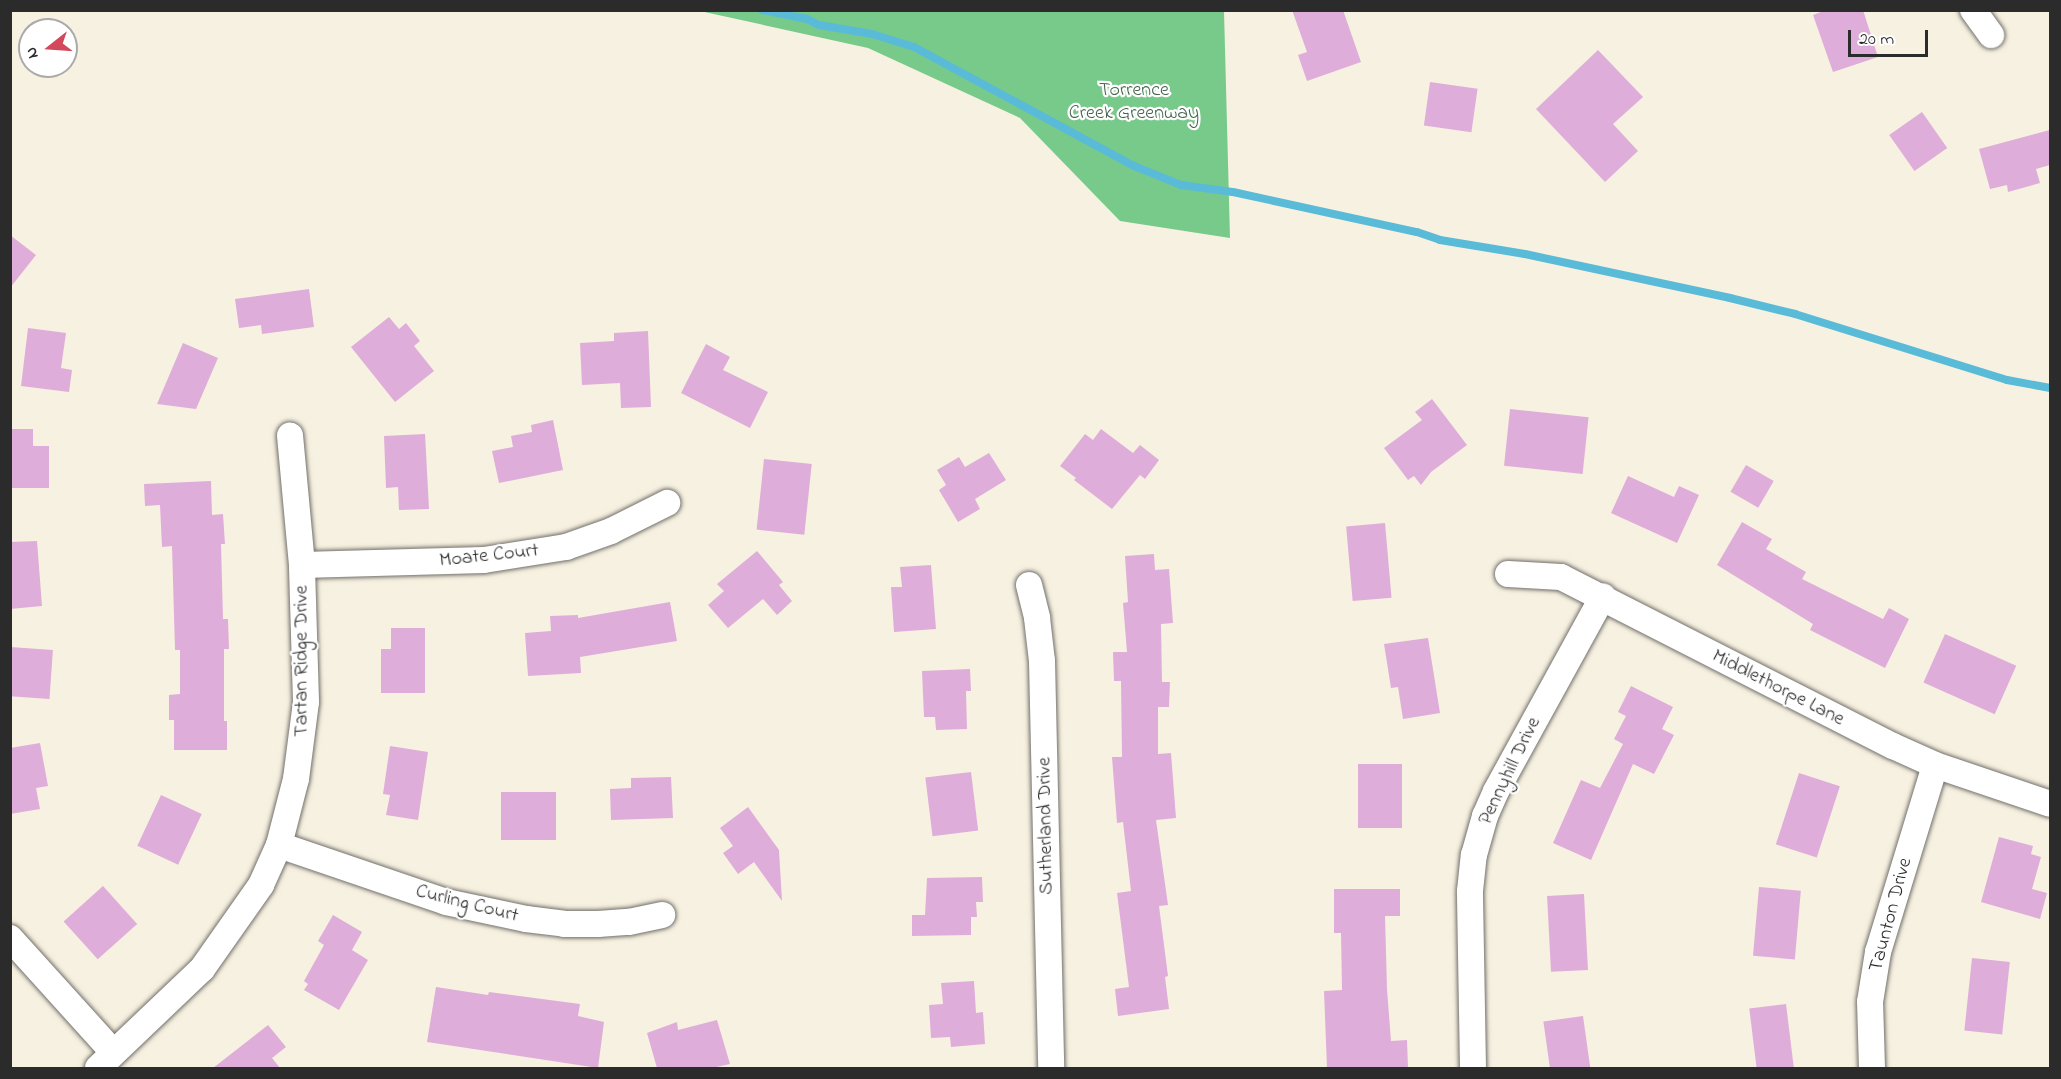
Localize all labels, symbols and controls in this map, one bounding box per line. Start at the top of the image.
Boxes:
north arrow [18,18,78,78]
scale bar [1851,18,1930,56]
text: 20 m [1859,27,1894,53]
text: N [20,44,46,61]
park label: Torrence Creek Greenway [1069,79,1199,126]
street label: Moate Court [438,539,540,573]
street label: Tartan Ridge Drive [290,585,314,737]
street label: Middlethorpe Lane [1708,644,1848,732]
street label: Pennyhill Drive [1474,713,1546,829]
street label: Sutherland Drive [1033,757,1059,895]
street label: Taunton Drive [1864,855,1918,975]
street label: Curling Court [413,880,521,928]

